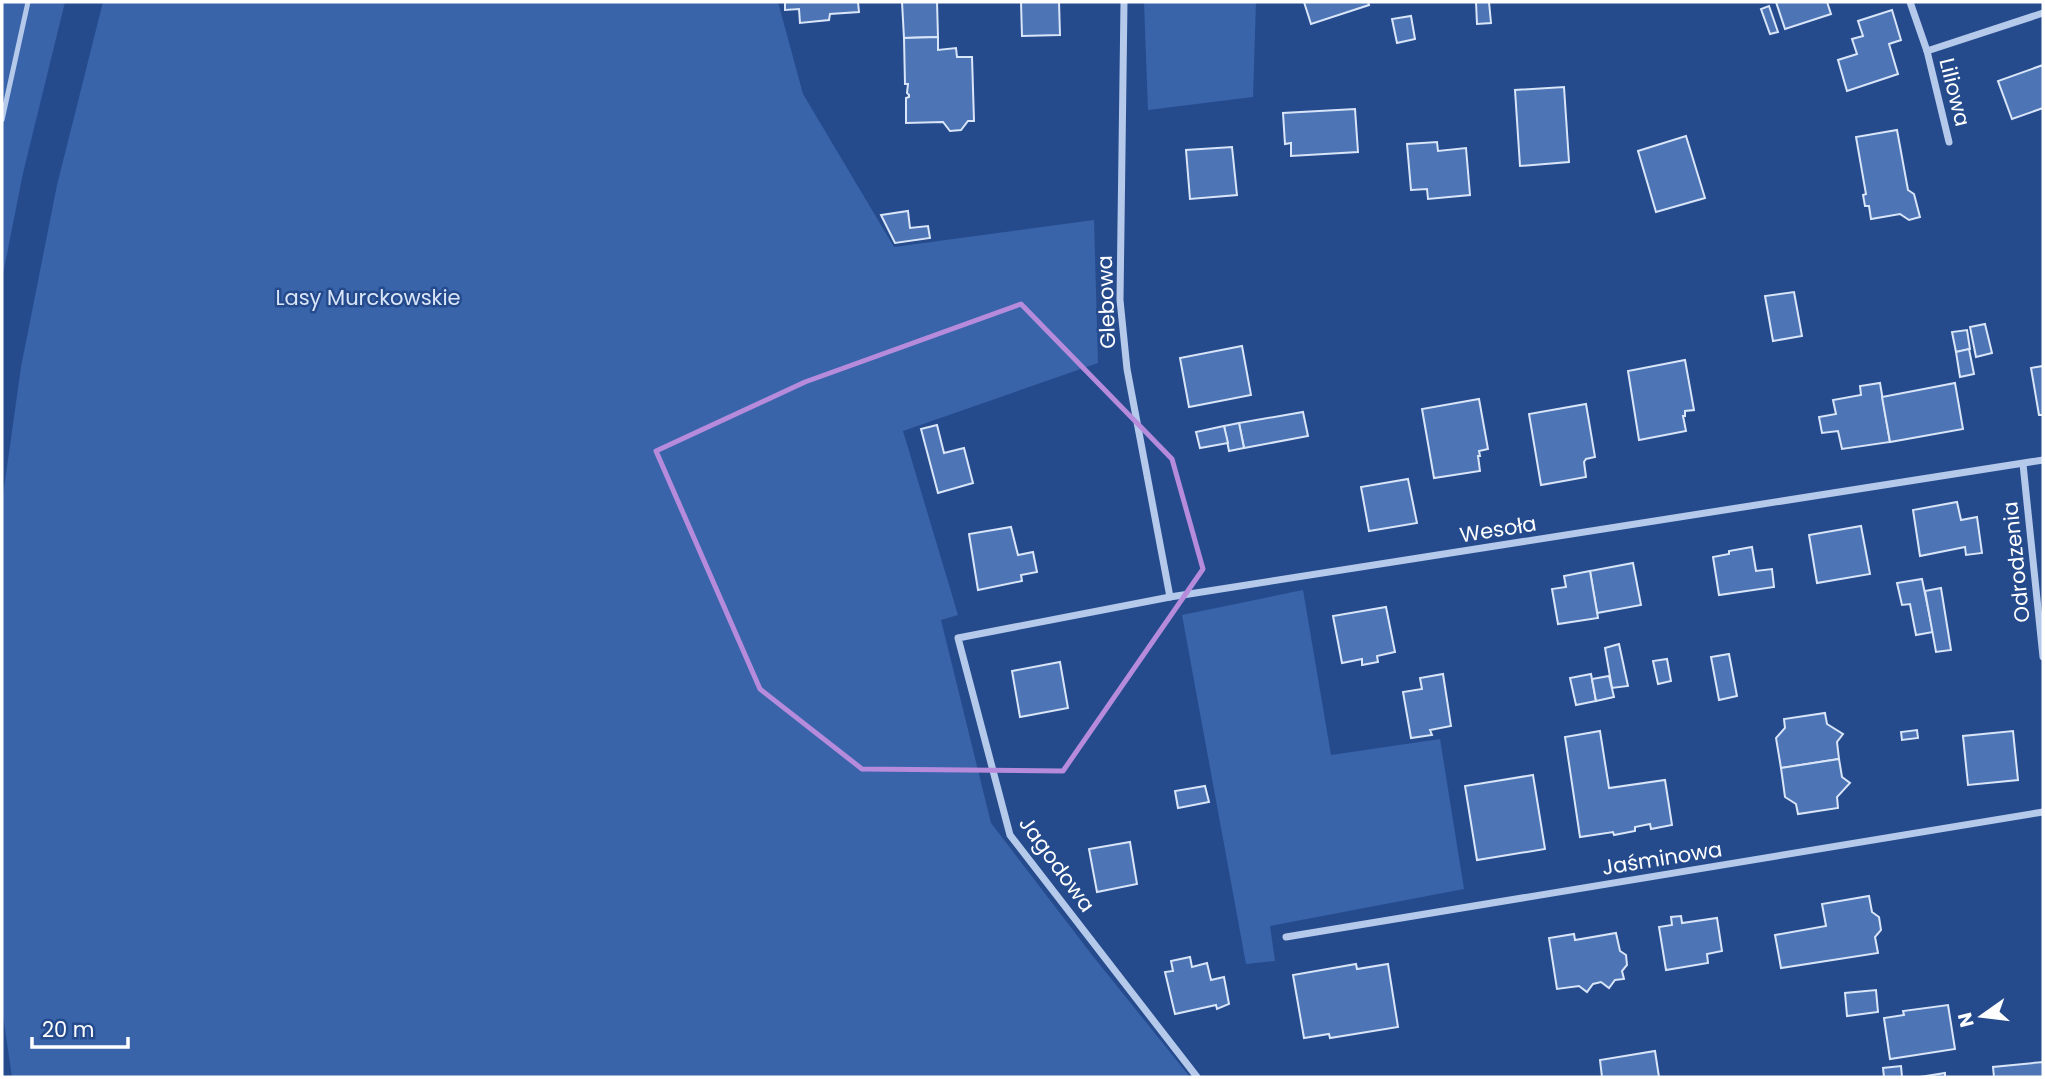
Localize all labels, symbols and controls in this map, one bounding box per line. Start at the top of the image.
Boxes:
street label: Liliowa [1933,55,1977,129]
street label: Glebowa [1090,255,1122,349]
park label: Lasy Murckowskie [275,283,461,312]
street label: Odrodzenia [1995,500,2037,624]
street label: Wesoła [1458,509,1538,549]
street label: Jagodowa [1012,810,1102,918]
street label: Jaśminowa [1600,834,1724,882]
north arrow [1947,981,2017,1051]
scale bar [32,1006,128,1050]
text: N [1951,1010,1981,1030]
text: 20 m [42,1015,95,1044]

